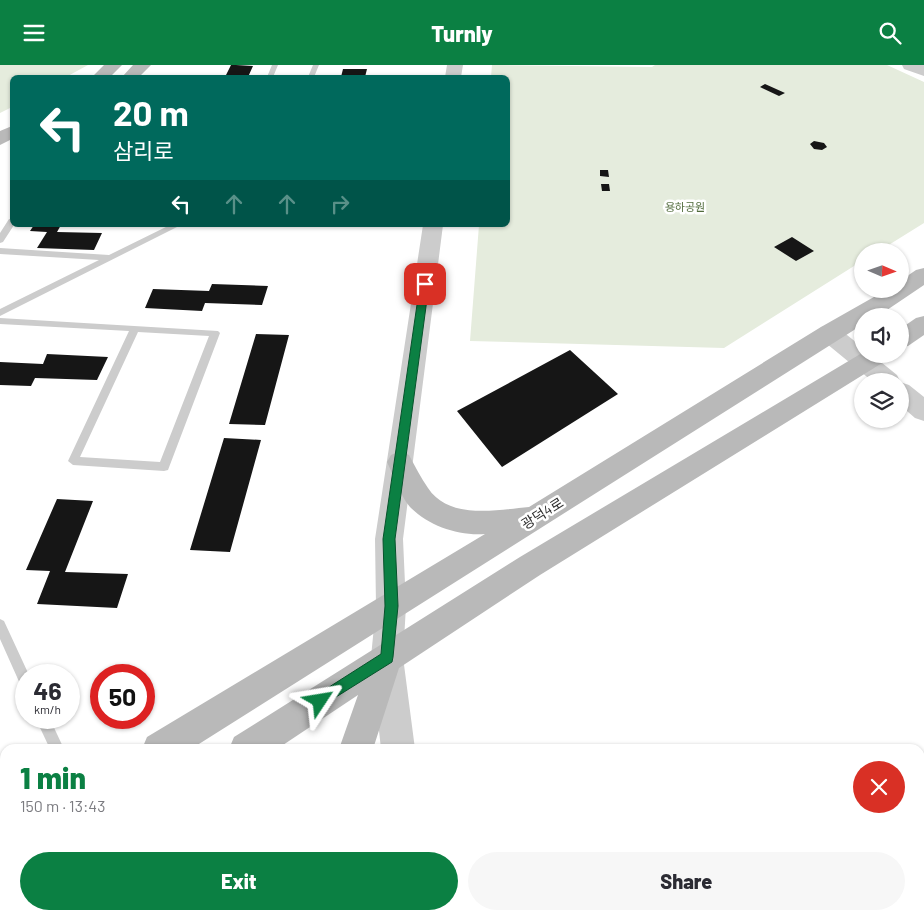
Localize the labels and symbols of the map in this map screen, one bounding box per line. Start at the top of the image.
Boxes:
park label: 용하공원 [665,200,705,213]
north arrow [854,243,909,297]
pin [404,263,446,305]
street label: 광덕4로 [518,493,566,532]
speed limit sign: 50 [90,664,155,729]
position arrow [293,674,345,726]

